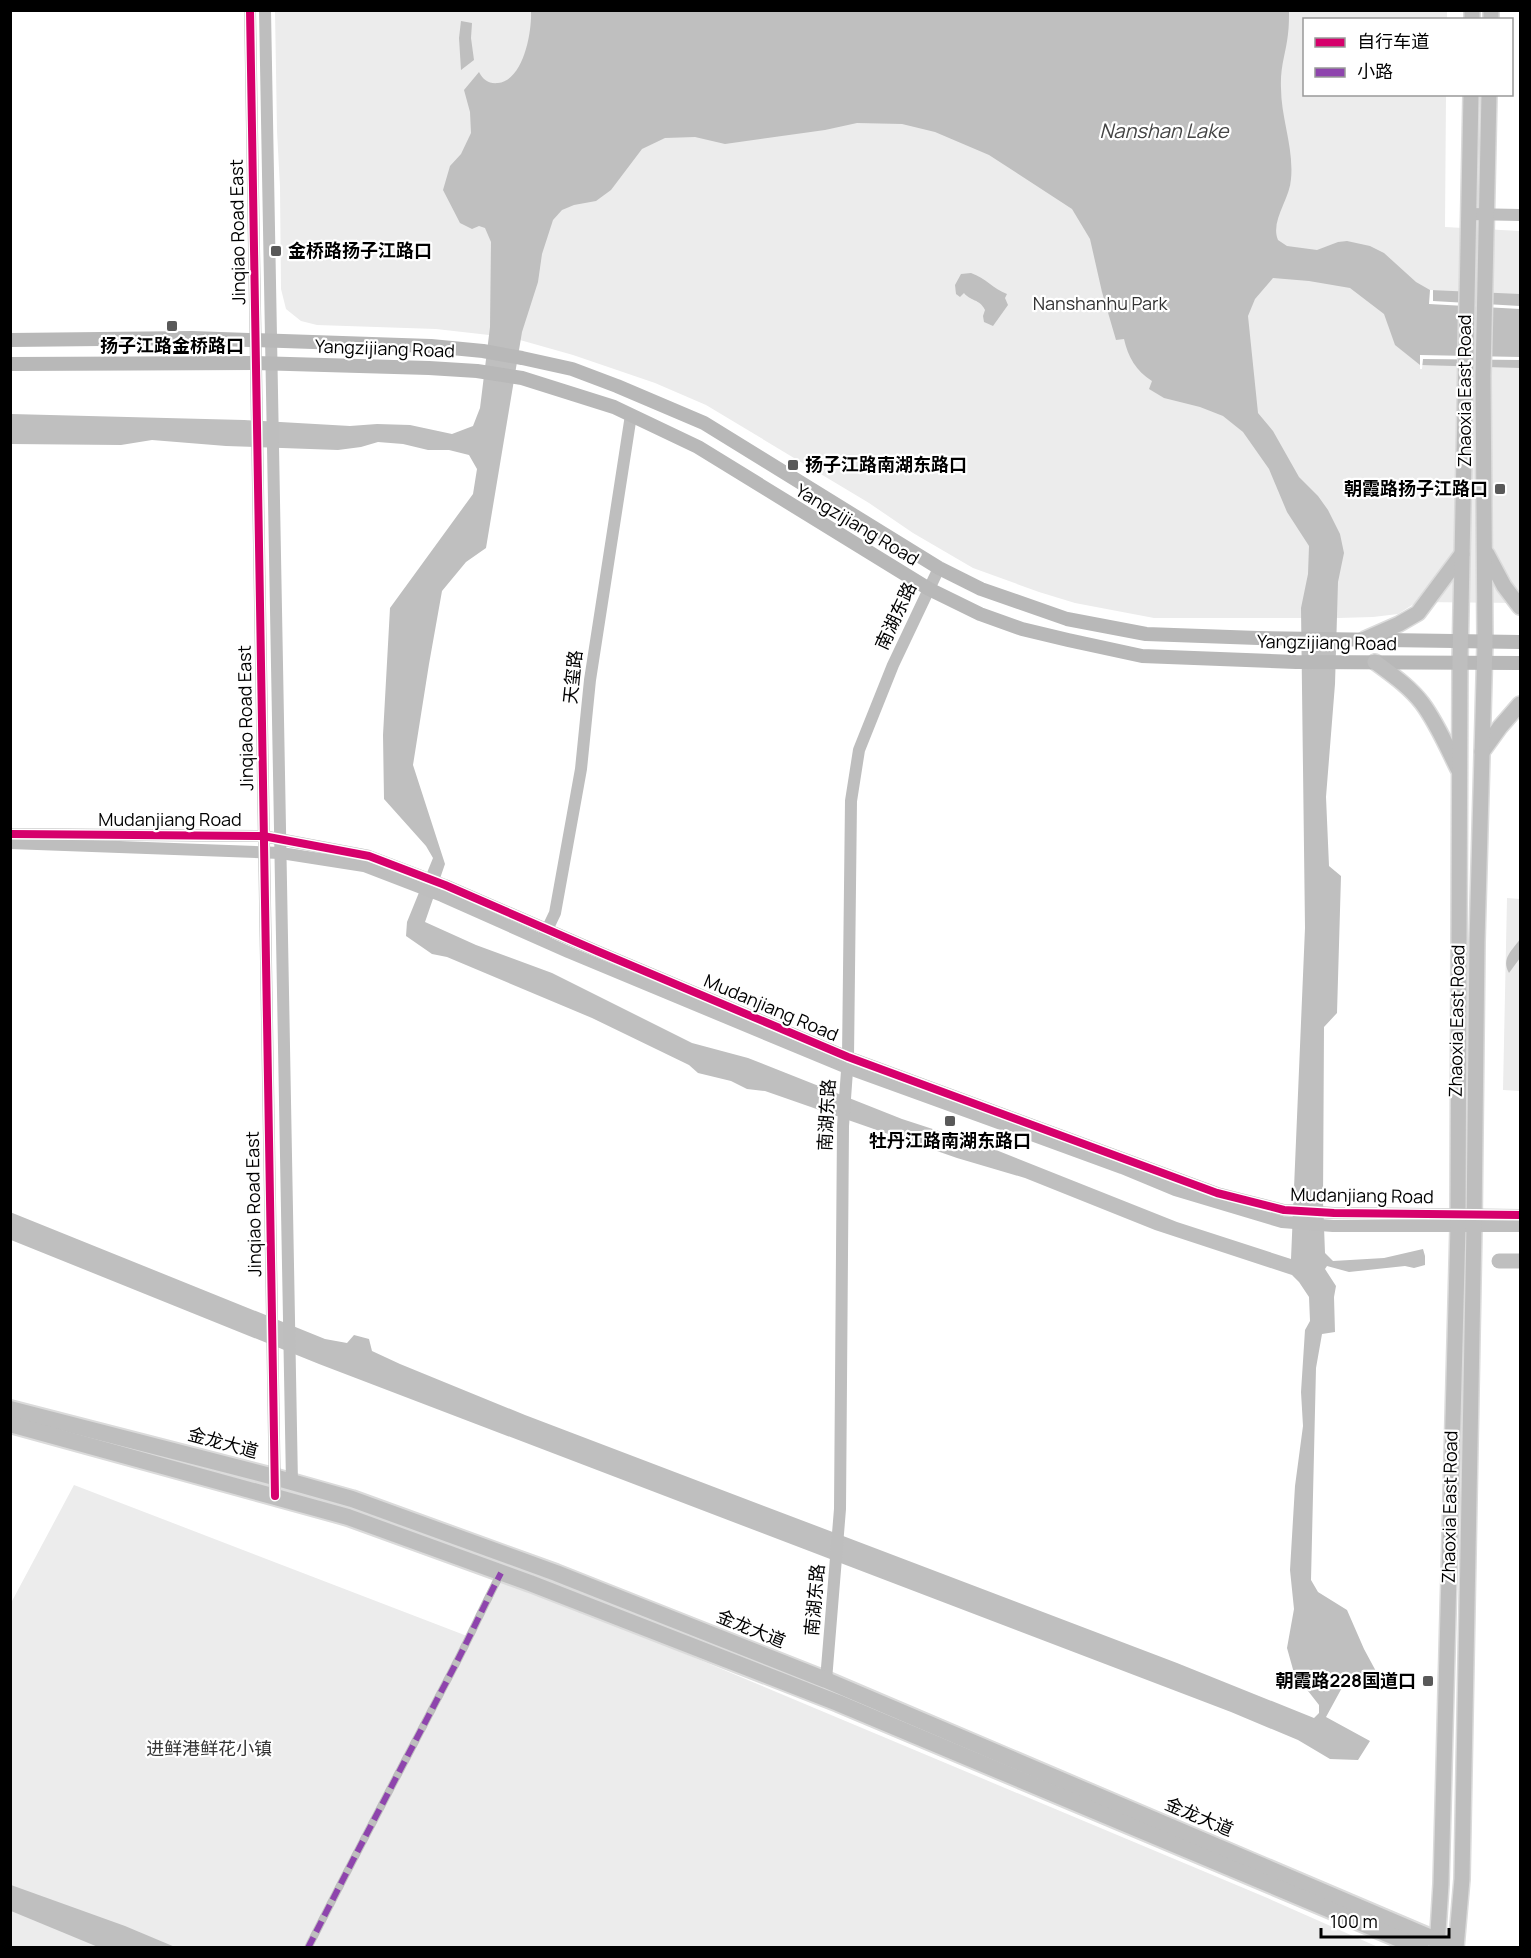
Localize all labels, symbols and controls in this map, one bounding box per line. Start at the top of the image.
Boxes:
legend [1303,18,1513,96]
text: 自行车道 [1357,29,1429,53]
text: 小路 [1357,59,1393,83]
water label: Nanshan Lake [1100,117,1230,144]
street label: Jinqiao Road East [224,159,250,305]
place label: 金桥路扬子江路口 [288,238,432,262]
marker: 金桥路扬子江路口 [269,244,283,258]
park label: Nanshanhu Park [1033,291,1168,315]
street label: Zhaoxia East Road [1452,315,1476,467]
marker: 扬子江路金桥路口 [165,319,179,333]
place label: 扬子江路金桥路口 [100,333,244,357]
street label: Yangzijiang Road [315,334,455,362]
place label: 扬子江路南湖东路口 [805,452,967,476]
marker: 扬子江路南湖东路口 [786,458,800,472]
place label: 朝霞路扬子江路口 [1344,476,1488,500]
street label: Yangzijiang Road [791,478,924,570]
marker: 朝霞路扬子江路口 [1493,482,1507,496]
street label: 南湖东路 [869,578,921,653]
street label: Yangzijiang Road [1257,629,1397,655]
street label: Jinqiao Road East [232,645,258,791]
street label: 天玺路 [557,649,587,705]
street label: Mudanjiang Road [98,807,242,831]
street label: Zhaoxia East Road [1443,944,1469,1098]
street label: Mudanjiang Road [701,968,842,1046]
street label: 南湖东路 [812,1078,840,1152]
marker: 牡丹江路南湖东路口 [943,1114,957,1128]
place label: 牡丹江路南湖东路口 [869,1128,1031,1152]
street label: Jinqiao Road East [240,1131,266,1277]
street label: Mudanjiang Road [1290,1182,1434,1208]
street label: 金龙大道 [185,1421,261,1463]
street label: Zhaoxia East Road [1436,1430,1462,1584]
street label: 南湖东路 [799,1563,829,1637]
street label: 金龙大道 [714,1603,789,1653]
place label: 朝霞路228国道口 [1276,1668,1416,1692]
marker: 朝霞路228国道口 [1421,1674,1435,1688]
park label: 进鲜港鲜花小镇 [146,1736,272,1760]
street label: 金龙大道 [1162,1791,1237,1841]
scale bar [1321,1901,1448,1939]
text: 100 m [1330,1909,1378,1933]

